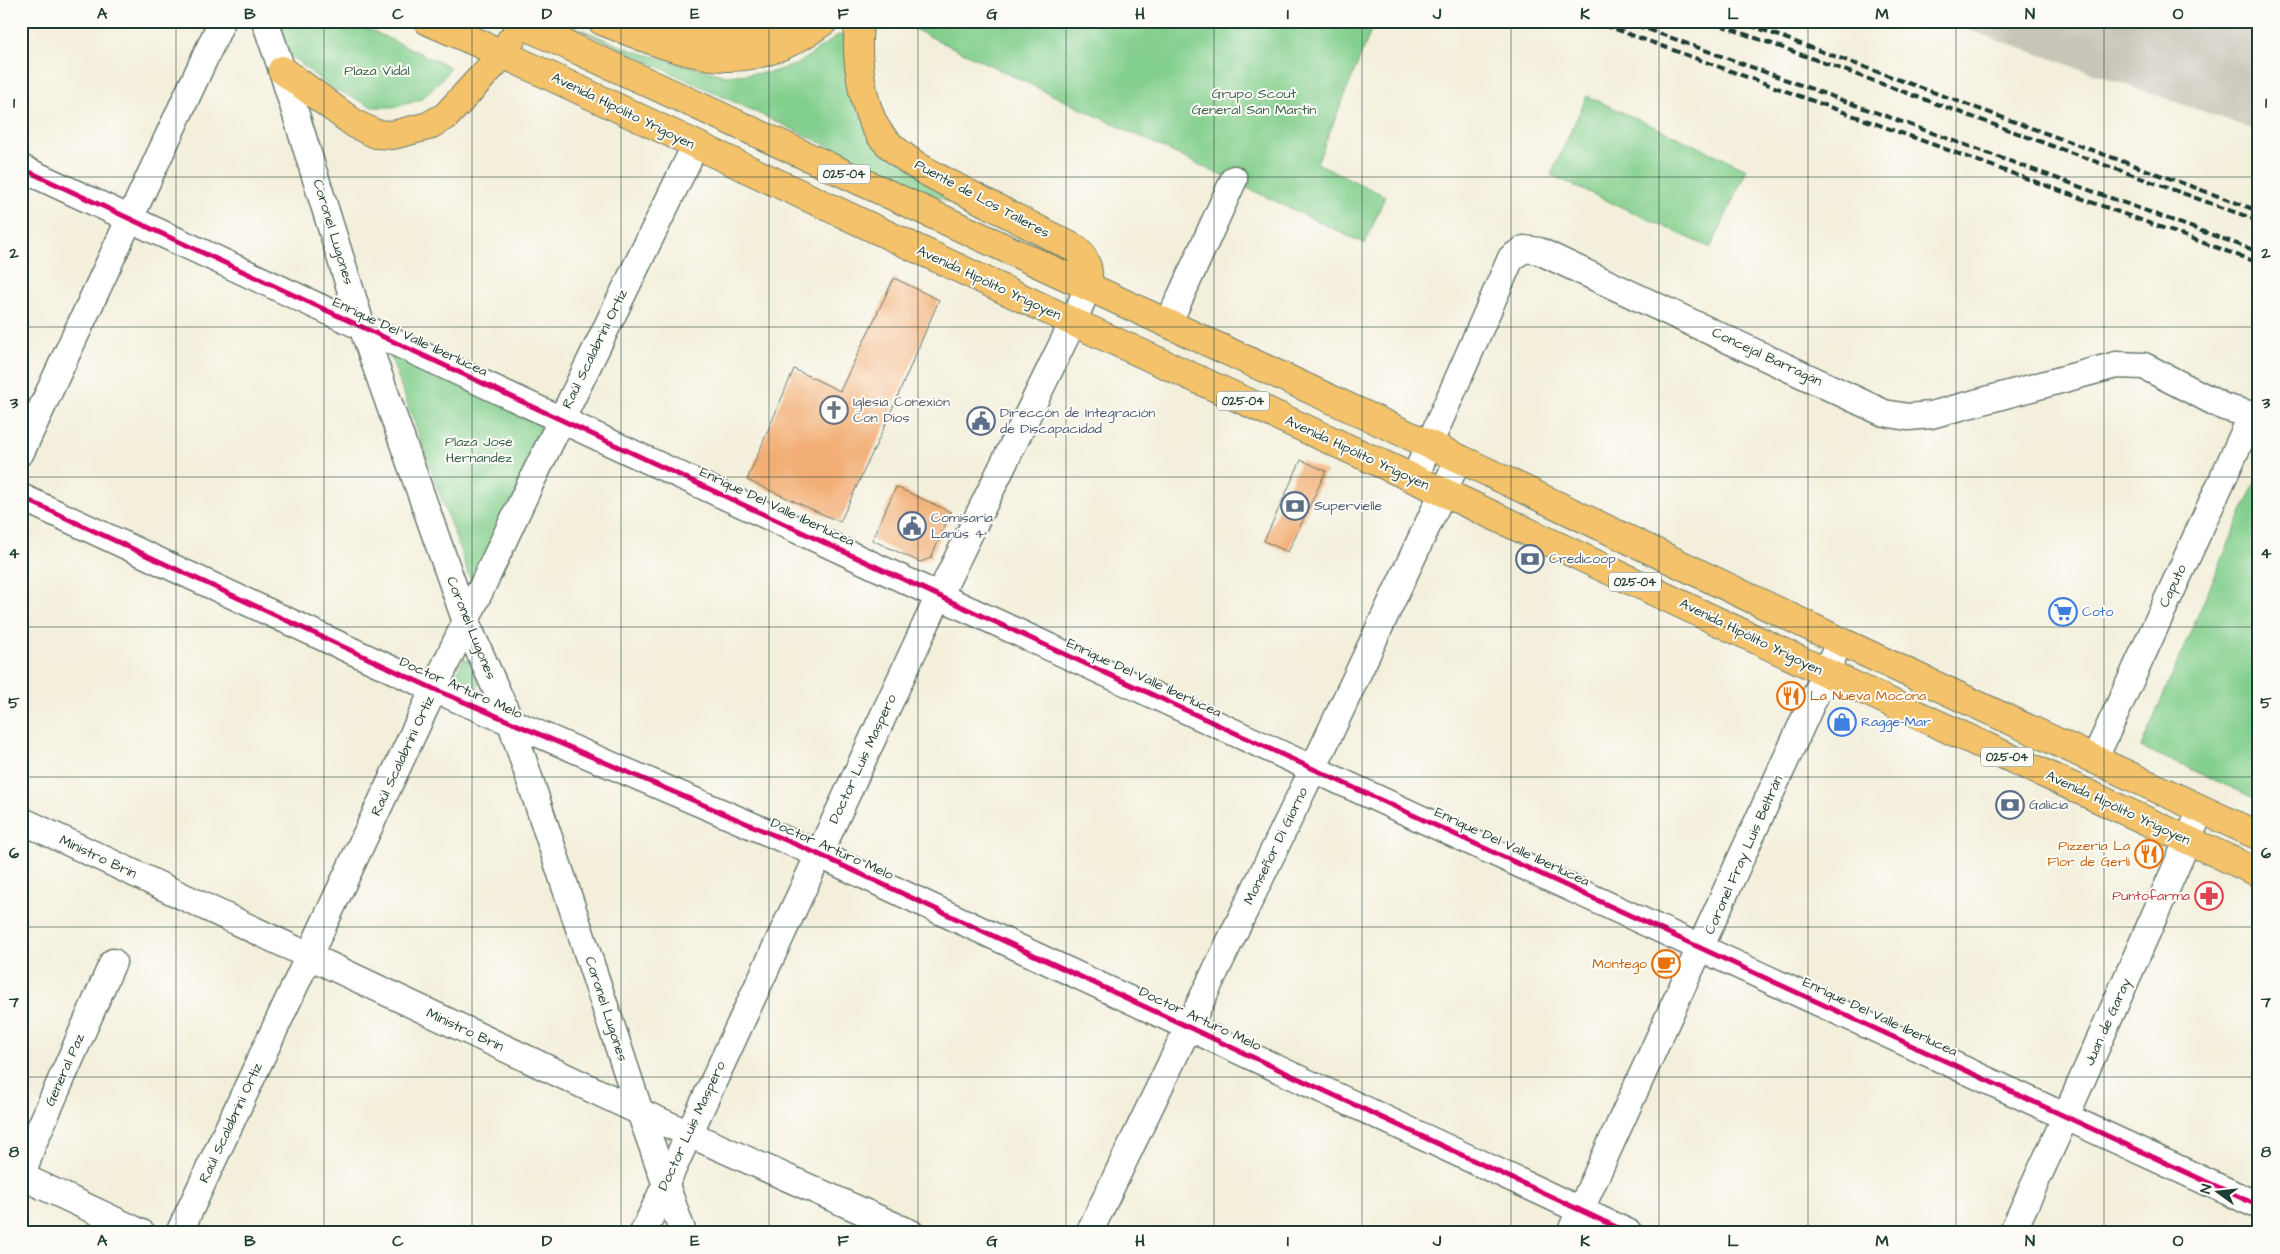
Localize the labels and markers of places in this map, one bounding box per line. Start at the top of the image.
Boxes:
place label: Iglesia Conexión Con Dios [853,392,950,428]
church icon: Iglesia Conexión Con Dios [819,395,849,425]
place label: Direccón de Integración de Discapacidad [1000,403,1155,439]
public building icon: Direccón de Integración de Discapacidad [966,406,996,436]
bank icon: Supervielle [1280,491,1310,521]
place label: Supervielle [1314,496,1383,516]
place label: Comisaría Lanús 4° [931,508,993,544]
public building icon: Comisaría Lanús 4° [897,511,927,541]
bank icon: Credicoop [1515,544,1545,574]
place label: Credicoop [1549,549,1616,569]
supermarket icon: Coto [2048,597,2078,627]
place label: Coto [2082,602,2113,622]
restaurant icon: La Nueva Mocona [1776,681,1806,711]
place label: La Nueva Mocona [1810,686,1926,706]
shop icon: Ragge-Mar [1827,707,1857,737]
place label: Ragge-Mar [1861,712,1931,732]
bank icon: Galicia [1995,790,2025,820]
place label: Galicia [2029,795,2068,815]
place label: Pizzería La Flor de Gerli [2047,836,2130,872]
restaurant icon: Pizzería La Flor de Gerli [2134,839,2164,869]
pharmacy icon: Puntofarma [2194,881,2224,911]
place label: Puntofarma [2112,886,2190,906]
cafe icon: Montego [1651,949,1681,979]
place label: Montego [1592,954,1647,974]

